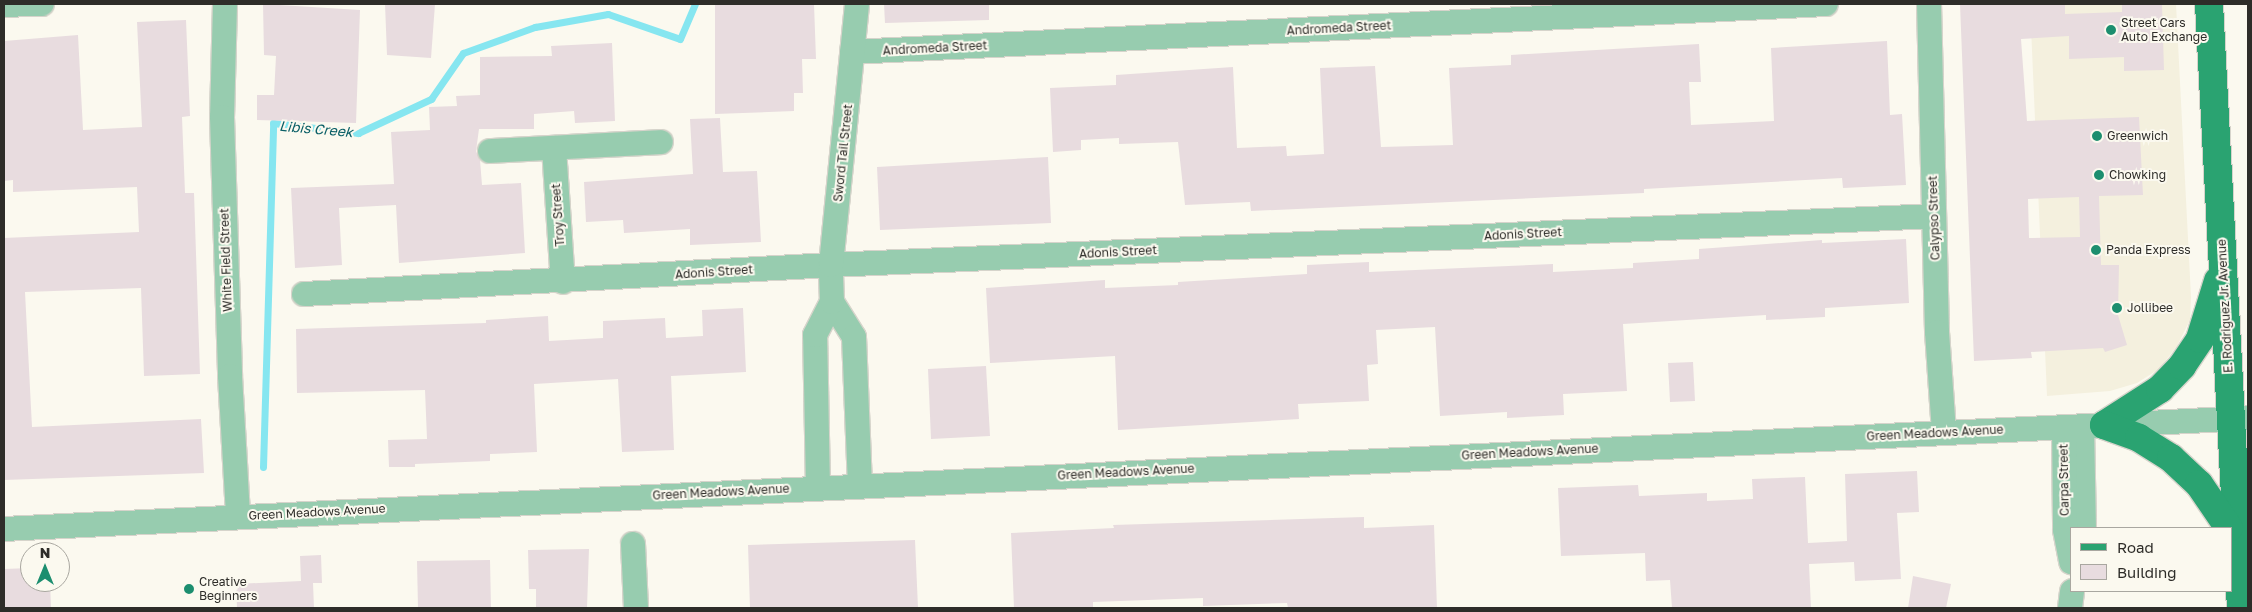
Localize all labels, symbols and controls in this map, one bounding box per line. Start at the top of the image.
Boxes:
place label: Street Cars Auto Exchange [2121,16,2207,44]
street label: Andromeda Street [1286,18,1392,38]
marker: Street Cars Auto Exchange [2105,24,2117,36]
street label: Andromeda Street [882,38,988,58]
street label: Sword Tail Street [831,104,855,202]
water label: Libis Creek [278,117,354,141]
place label: Greenwich [2107,129,2168,143]
marker: Greenwich [2091,130,2103,142]
place label: Chowking [2109,168,2166,182]
marker: Chowking [2093,169,2105,181]
street label: Calypso Street [1925,175,1943,261]
street label: Troy Street [549,183,567,247]
street label: White Field Street [217,208,235,312]
street label: Adonis Street [1484,225,1562,243]
street label: E. Rodriguez Jr. Avenue [2214,239,2236,373]
street label: Adonis Street [1079,243,1157,261]
place label: Panda Express [2106,243,2191,257]
marker: Panda Express [2090,244,2102,256]
street label: Adonis Street [675,262,753,282]
place label: Jollibee [2127,301,2173,315]
marker: Jollibee [2111,302,2123,314]
street label: Green Meadows Avenue [1866,422,2004,444]
street label: Green Meadows Avenue [1461,441,1599,463]
street label: Carpa Street [2056,444,2072,516]
street label: Green Meadows Avenue [1057,461,1195,483]
street label: Green Meadows Avenue [652,481,790,503]
street label: Green Meadows Avenue [248,501,386,523]
legend [2070,527,2232,592]
text: Road [2117,538,2154,556]
north arrow [20,542,70,592]
text: N [40,544,50,561]
text: Building [2117,563,2177,581]
place label: Creative Beginners [199,575,257,603]
marker: Creative Beginners [183,583,195,595]

